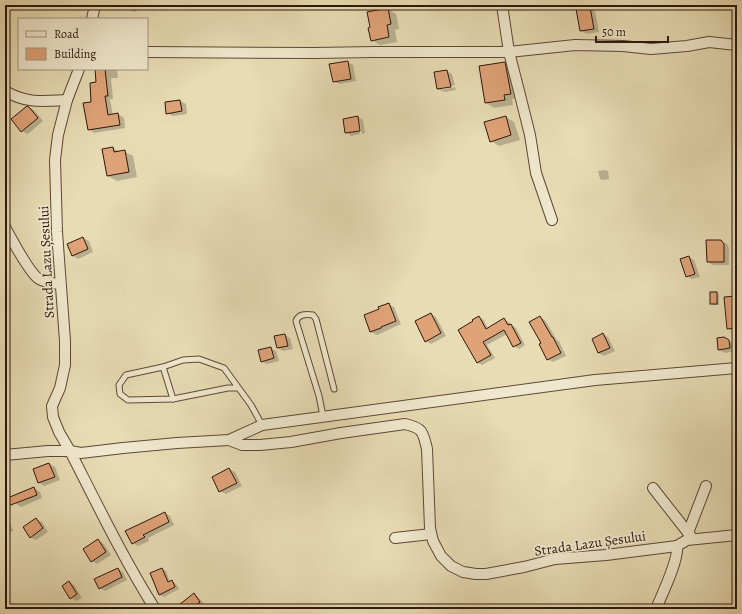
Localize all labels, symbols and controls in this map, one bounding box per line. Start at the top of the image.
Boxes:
legend [18,18,148,70]
scale bar [596,18,668,44]
text: 50 m [602,24,626,40]
text: Road [54,26,80,42]
text: Building [54,46,96,62]
street label: Strada Lazu Șesului [34,205,59,319]
street label: Strada Lazu Șesului [533,526,647,561]

